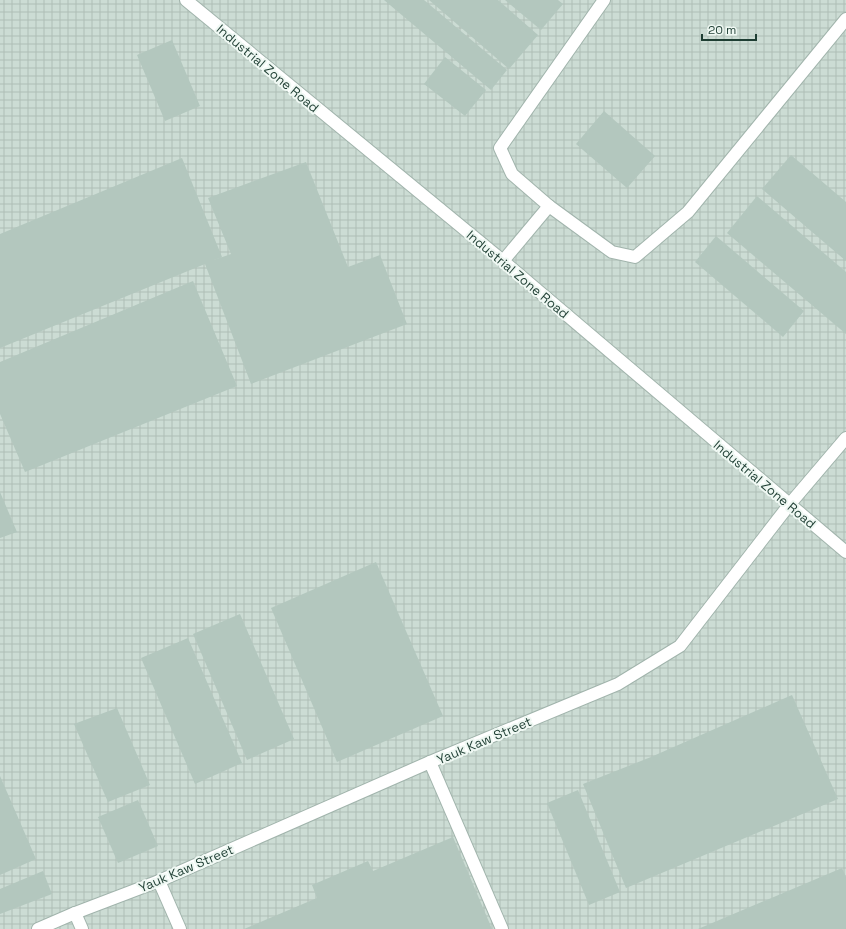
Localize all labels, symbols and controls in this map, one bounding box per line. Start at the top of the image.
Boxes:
scale bar [702,16,756,42]
street label: Industrial Zone Road [213,21,322,116]
text: 20 m [708,22,736,38]
street label: Industrial Zone Road [463,227,572,322]
street label: Industrial Zone Road [710,437,819,532]
street label: Yauk Kaw Street [434,713,534,768]
street label: Yauk Kaw Street [136,841,236,896]

